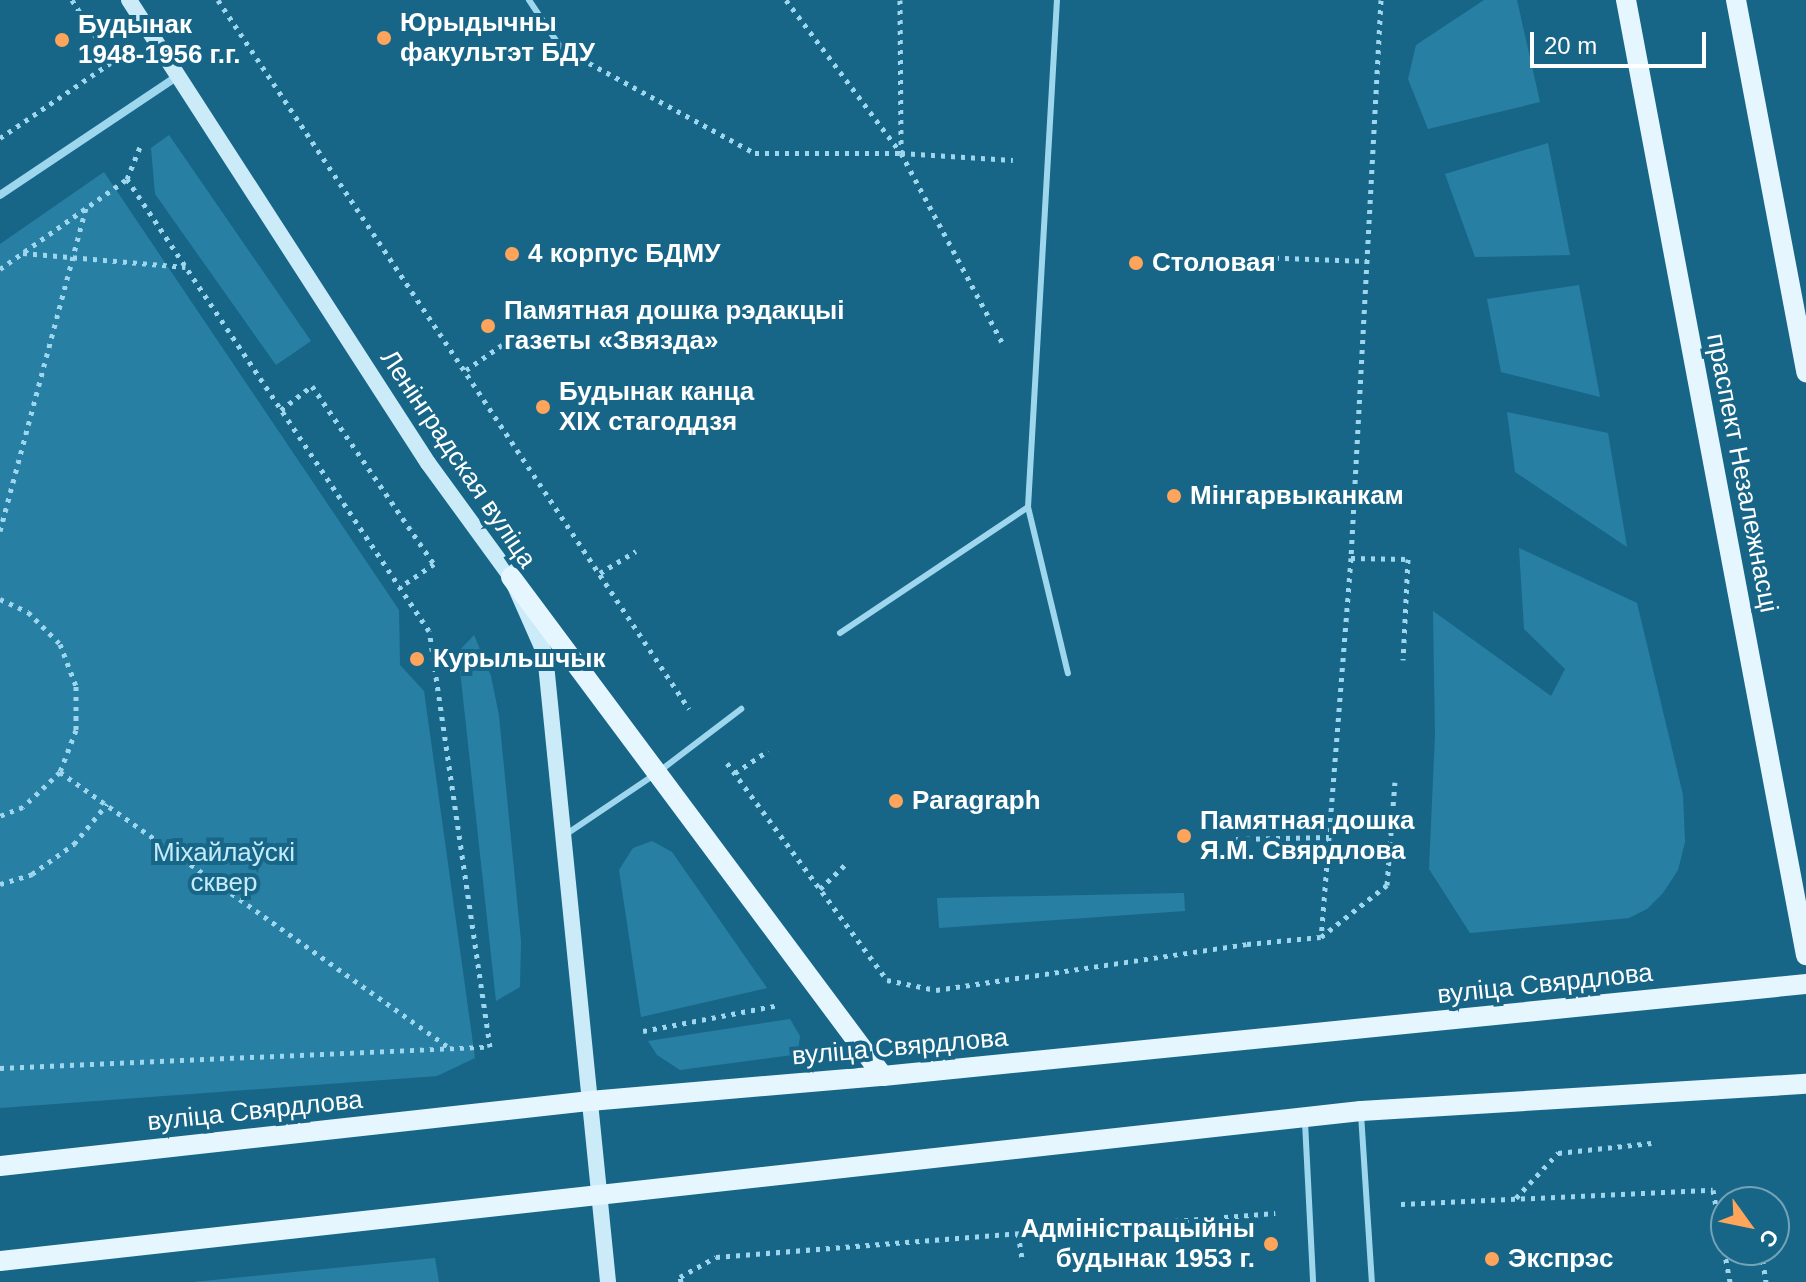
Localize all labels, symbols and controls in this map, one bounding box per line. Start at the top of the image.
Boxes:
place label: Юрыдычны факультэт БДУ [400,7,595,68]
place label: Будынак 1948-1956 г.г. [78,9,240,70]
scale bar [1534,16,1710,66]
marker: Юрыдычны факультэт БДУ [375,29,393,47]
marker: Будынак 1948-1956 г.г. [53,31,71,49]
text: 20 m [1544,32,1597,59]
place label: 4 корпус БДМУ [528,238,720,270]
marker: 4 корпус БДМУ [503,245,521,263]
place label: Столовая [1152,247,1276,279]
marker: Столовая [1127,254,1145,272]
place label: Памятная дошка рэдакцыі газеты «Звязда» [504,295,845,356]
marker: Памятная дошка рэдакцыі газеты «Звязда» [479,317,497,335]
street label: праспект Незалежнасці [1700,331,1784,615]
street label: Ленінградская вуліца [373,344,543,574]
place label: Будынак канца XIX стагоддзя [559,376,754,438]
marker: Будынак канца XIX стагоддзя [534,398,552,416]
place label: Мінгарвыканкам [1190,480,1404,512]
marker: Мінгарвыканкам [1165,487,1183,505]
place label: Курыльшчык [433,643,606,675]
marker: Курыльшчык [408,650,426,668]
place label: Paragraph [912,785,1041,817]
marker: Paragraph [887,792,905,810]
place label: Памятная дошка Я.М. Свярдлова [1200,805,1414,866]
marker: Памятная дошка Я.М. Свярдлова [1175,827,1193,845]
park label: Міхайлаўскі сквер [153,837,295,898]
street label: вуліца Свярдлова [1436,957,1654,1011]
street label: вуліца Свярдлова [791,1022,1009,1072]
street label: вуліца Свярдлова [146,1084,364,1138]
north arrow [1710,1186,1790,1266]
place label: Адміністрацыйны будынак 1953 г. [1021,1213,1255,1274]
text: С [1754,1225,1784,1252]
marker: Адміністрацыйны будынак 1953 г. [1262,1235,1280,1253]
place label: Экспрэс [1508,1243,1613,1275]
marker: Экспрэс [1483,1250,1501,1268]

